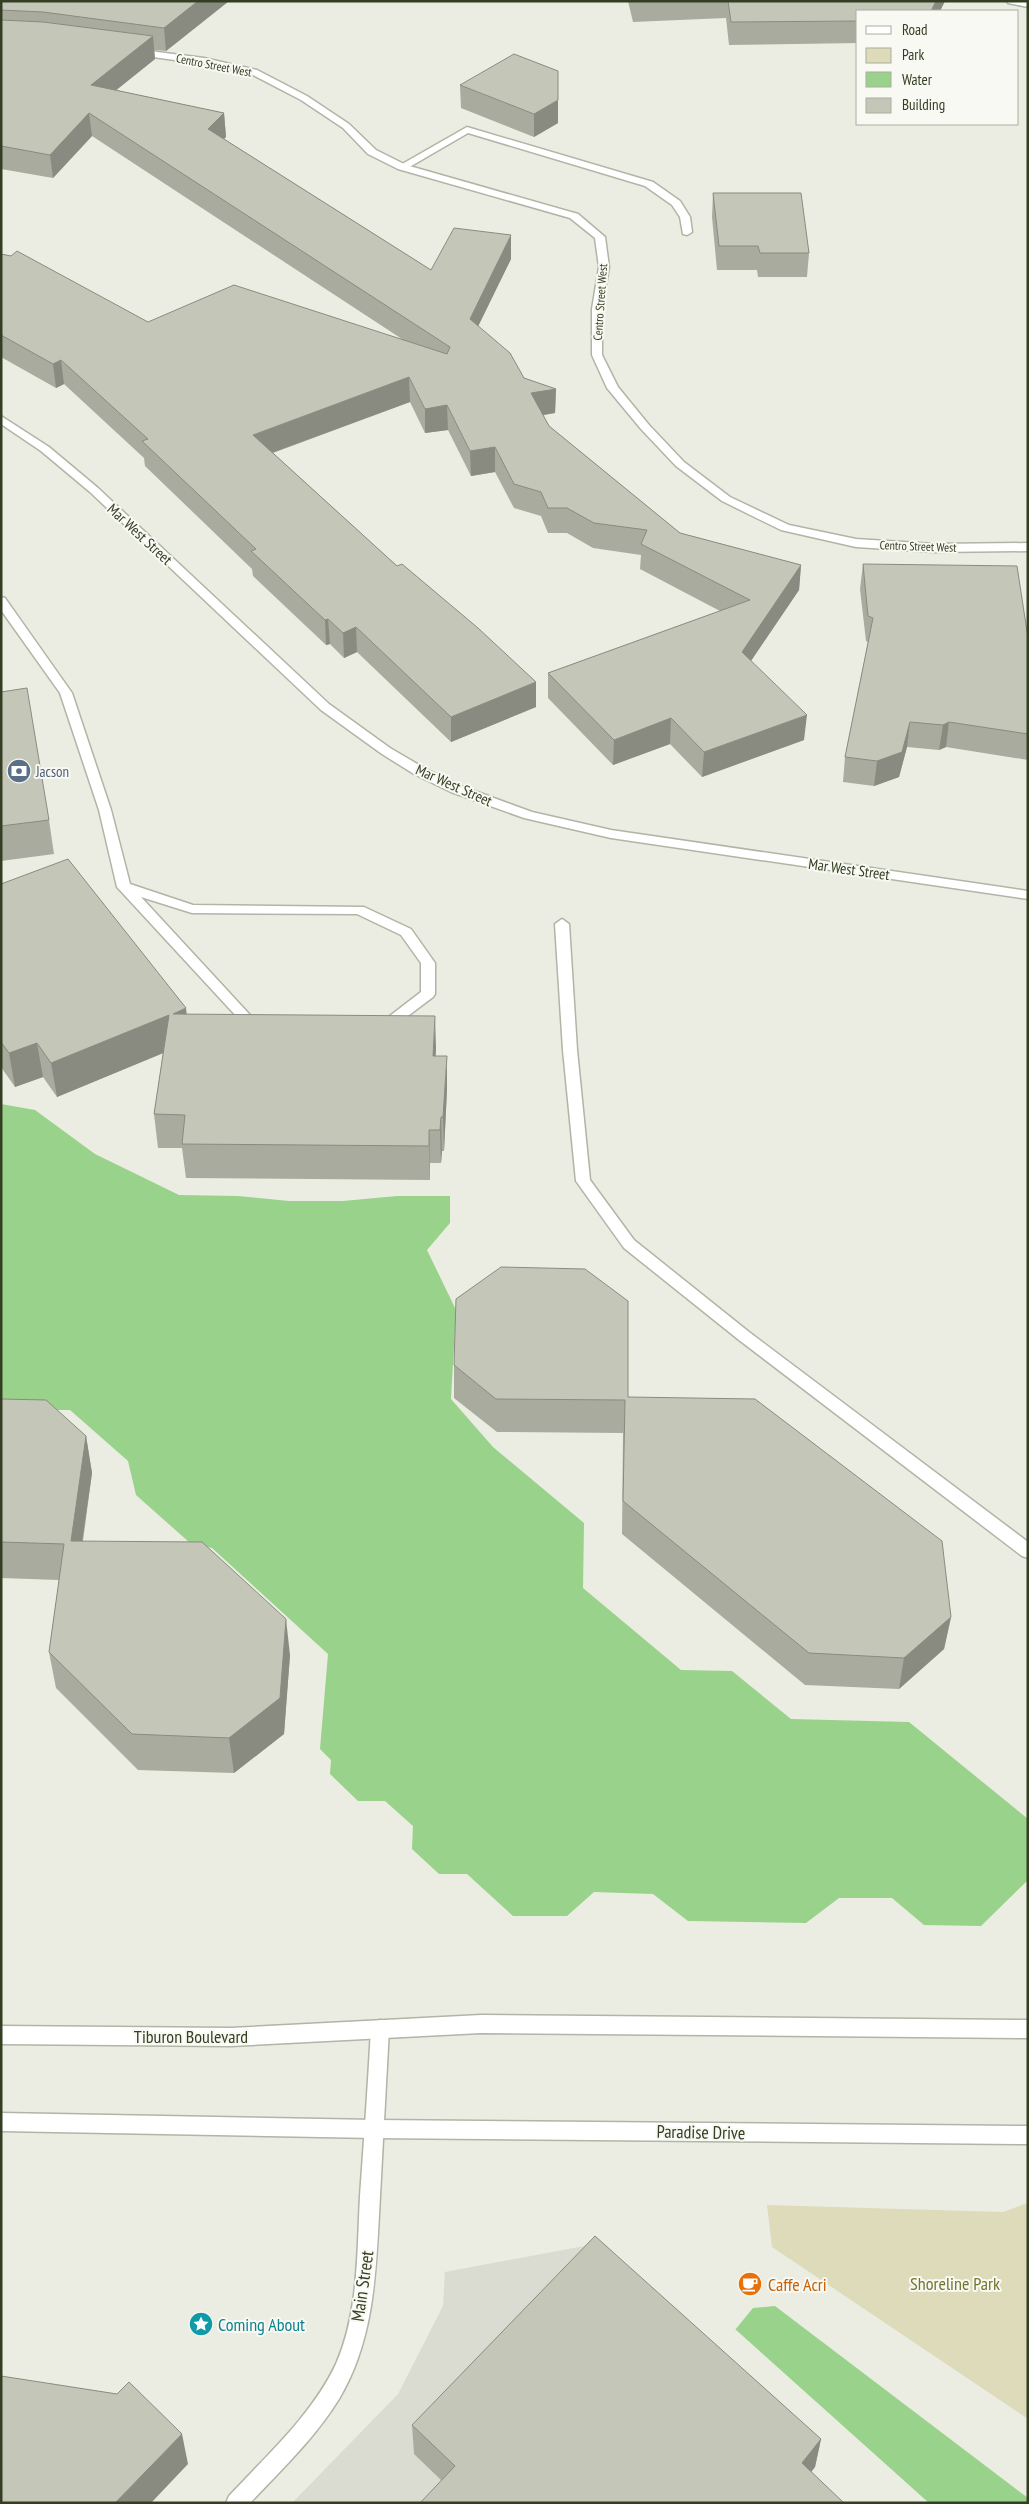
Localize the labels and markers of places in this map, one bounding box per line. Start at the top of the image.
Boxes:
bank icon: Jacson [6,758,32,784]
place label: Jacson [35,762,69,781]
cafe icon: Caffe Acri [737,2271,763,2297]
place label: Caffe Acri [768,2273,827,2296]
place icon: Coming About [188,2311,214,2337]
place label: Coming About [218,2313,305,2336]

